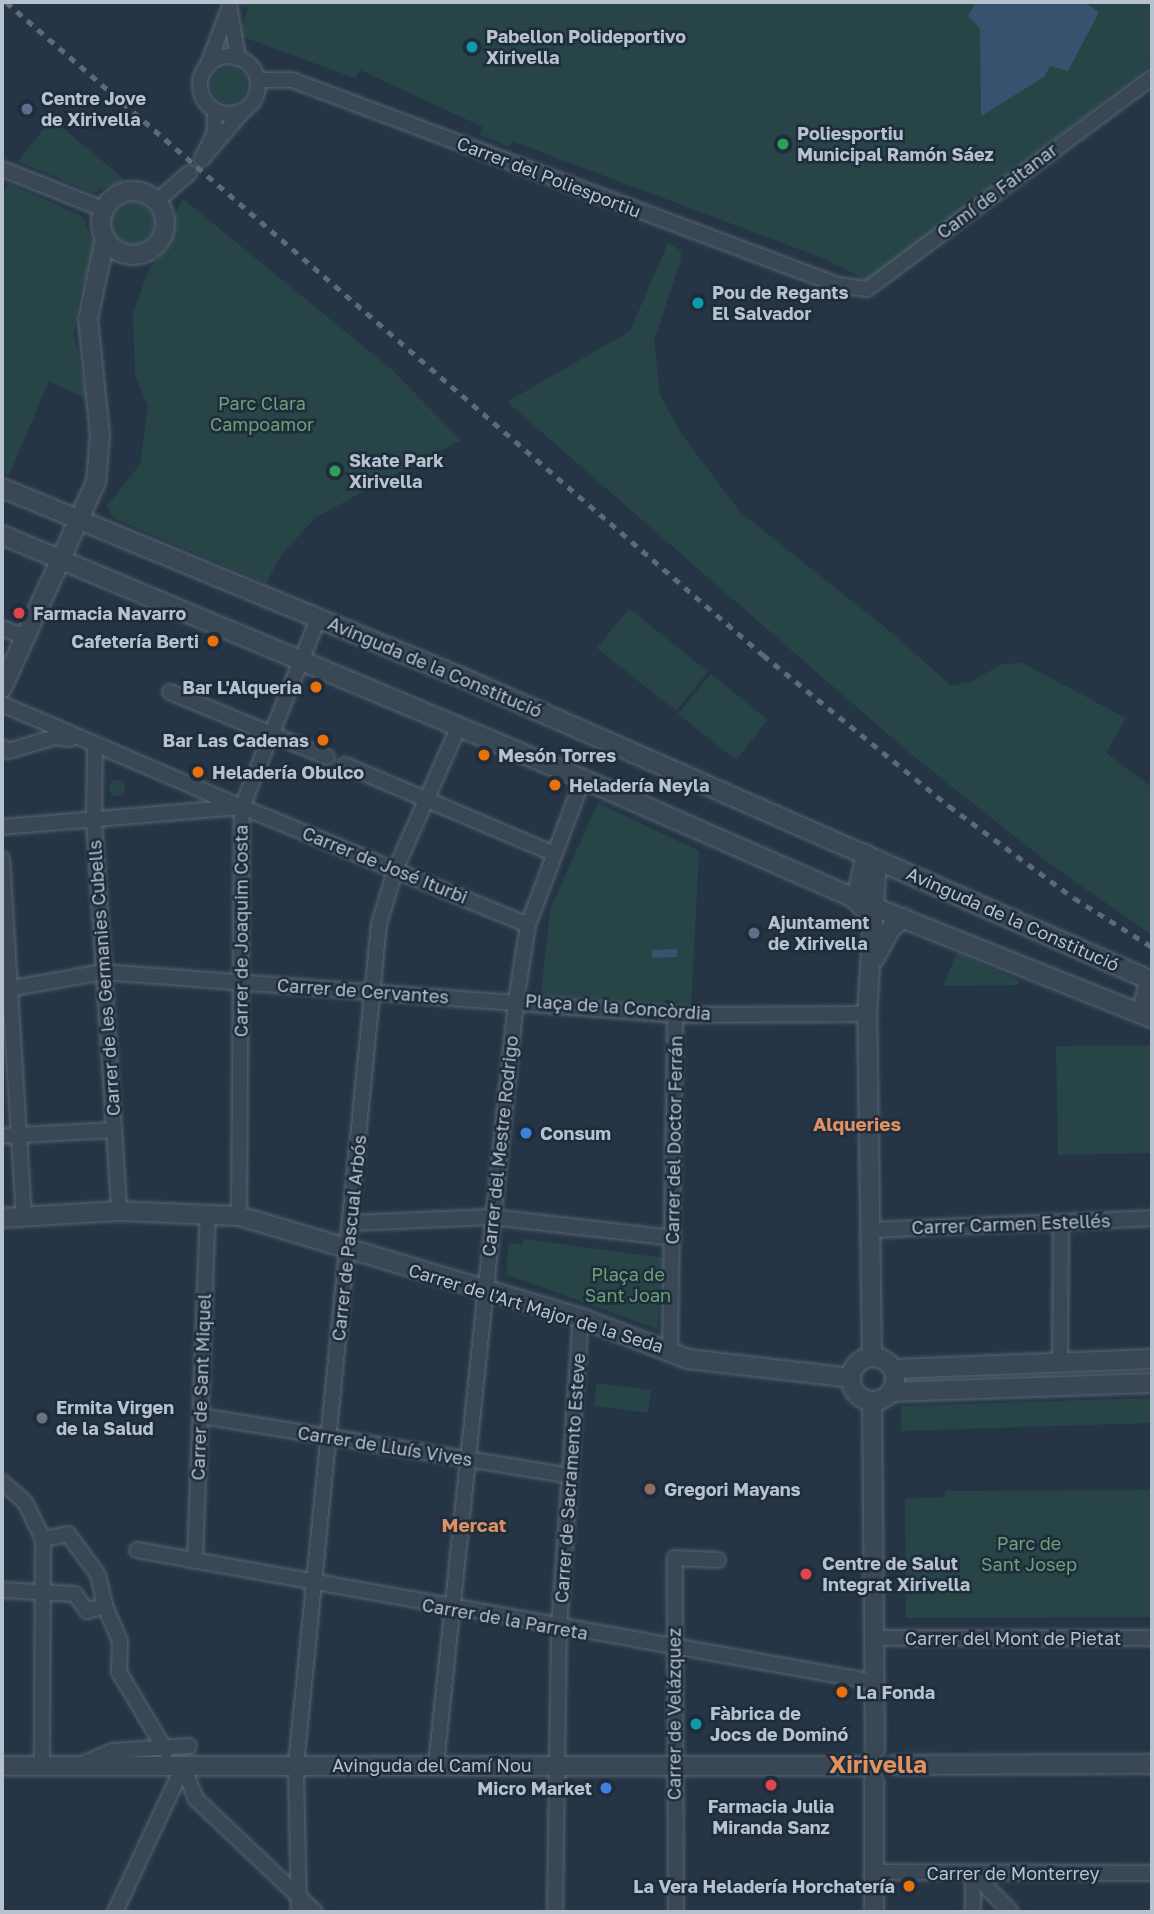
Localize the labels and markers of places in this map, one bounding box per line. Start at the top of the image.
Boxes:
place label: Pabellon Polideportivo Xirivella [486,26,686,68]
marker: Pabellon Polideportivo Xirivella [464,39,480,55]
place label: Centre Jove de Xirivella [41,88,146,130]
marker: Centre Jove de Xirivella [19,101,35,117]
place label: Poliesportiu Municipal Ramón Sáez [797,123,994,166]
marker: Poliesportiu Municipal Ramón Sáez [775,136,791,152]
place label: Pou de Regants El Salvador [712,282,849,324]
marker: Pou de Regants El Salvador [690,295,706,311]
place label: Skate Park Xirivella [349,450,444,492]
marker: Skate Park Xirivella [327,463,343,479]
place label: Farmacia Navarro [33,602,186,624]
marker: Farmacia Navarro [11,605,27,621]
place label: Cafetería Berti [71,630,199,652]
marker: Cafetería Berti [205,633,221,649]
place label: Bar L'Alqueria [182,676,302,698]
marker: Bar L'Alqueria [308,679,324,695]
place label: Bar Las Cadenas [163,729,309,751]
marker: Bar Las Cadenas [315,732,331,748]
place label: Mesón Torres [498,744,616,766]
marker: Mesón Torres [476,747,492,763]
place label: Heladería Obulco [212,761,364,783]
marker: Heladería Obulco [190,764,206,780]
place label: Heladería Neyla [569,774,710,796]
marker: Heladería Neyla [547,777,563,793]
place label: Ajuntament de Xirivella [768,912,869,954]
marker: Ajuntament de Xirivella [746,925,762,941]
place label: Consum [540,1122,611,1144]
marker: Consum [518,1125,534,1141]
place label: Ermita Virgen de la Salud [56,1397,174,1440]
marker: Ermita Virgen de la Salud [34,1410,50,1426]
place label: Gregori Mayans [664,1478,801,1500]
marker: Gregori Mayans [642,1481,658,1497]
place label: Centre de Salut Integrat Xirivella [822,1553,970,1596]
marker: Centre de Salut Integrat Xirivella [796,1564,816,1584]
place label: La Fonda [856,1681,935,1703]
marker: La Fonda [834,1684,850,1700]
place label: Fàbrica de Jocs de Dominó [710,1703,848,1746]
marker: Fàbrica de Jocs de Dominó [688,1716,704,1732]
place label: Micro Market [477,1777,592,1799]
marker: Farmacia Julia Miranda Sanz [763,1777,779,1793]
marker: Micro Market [598,1780,614,1796]
place label: Farmacia Julia Miranda Sanz [708,1796,834,1839]
place label: La Vera Heladería Horchatería [633,1875,895,1897]
marker: La Vera Heladería Horchatería [901,1878,917,1894]

